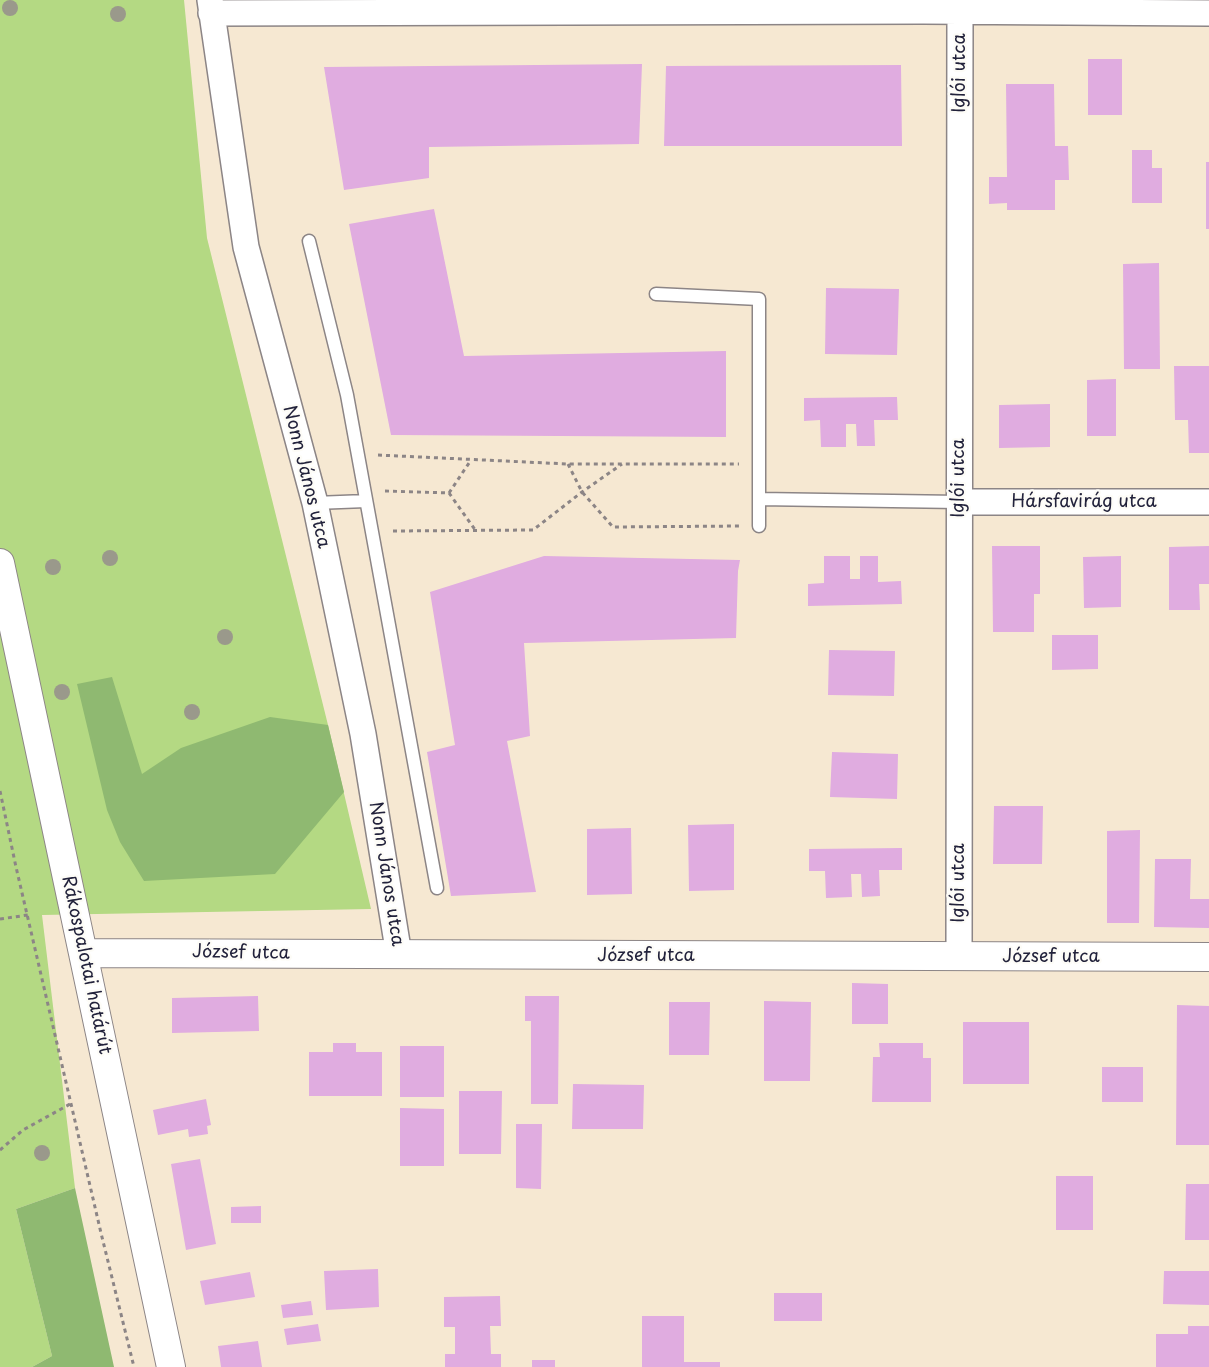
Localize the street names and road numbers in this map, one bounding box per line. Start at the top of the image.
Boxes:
street label: Iglói utca [949,33,971,113]
street label: Nonn János utca [278,404,334,550]
street label: Iglói utca [948,438,970,518]
street label: Hársfavirág utca [1011,491,1157,513]
street label: Nonn János utca [364,800,408,948]
street label: Iglói utca [948,843,970,923]
street label: Rákospalotai határút [56,874,116,1056]
street label: József utca [192,941,290,965]
street label: József utca [597,945,695,967]
street label: József utca [1002,946,1100,968]

